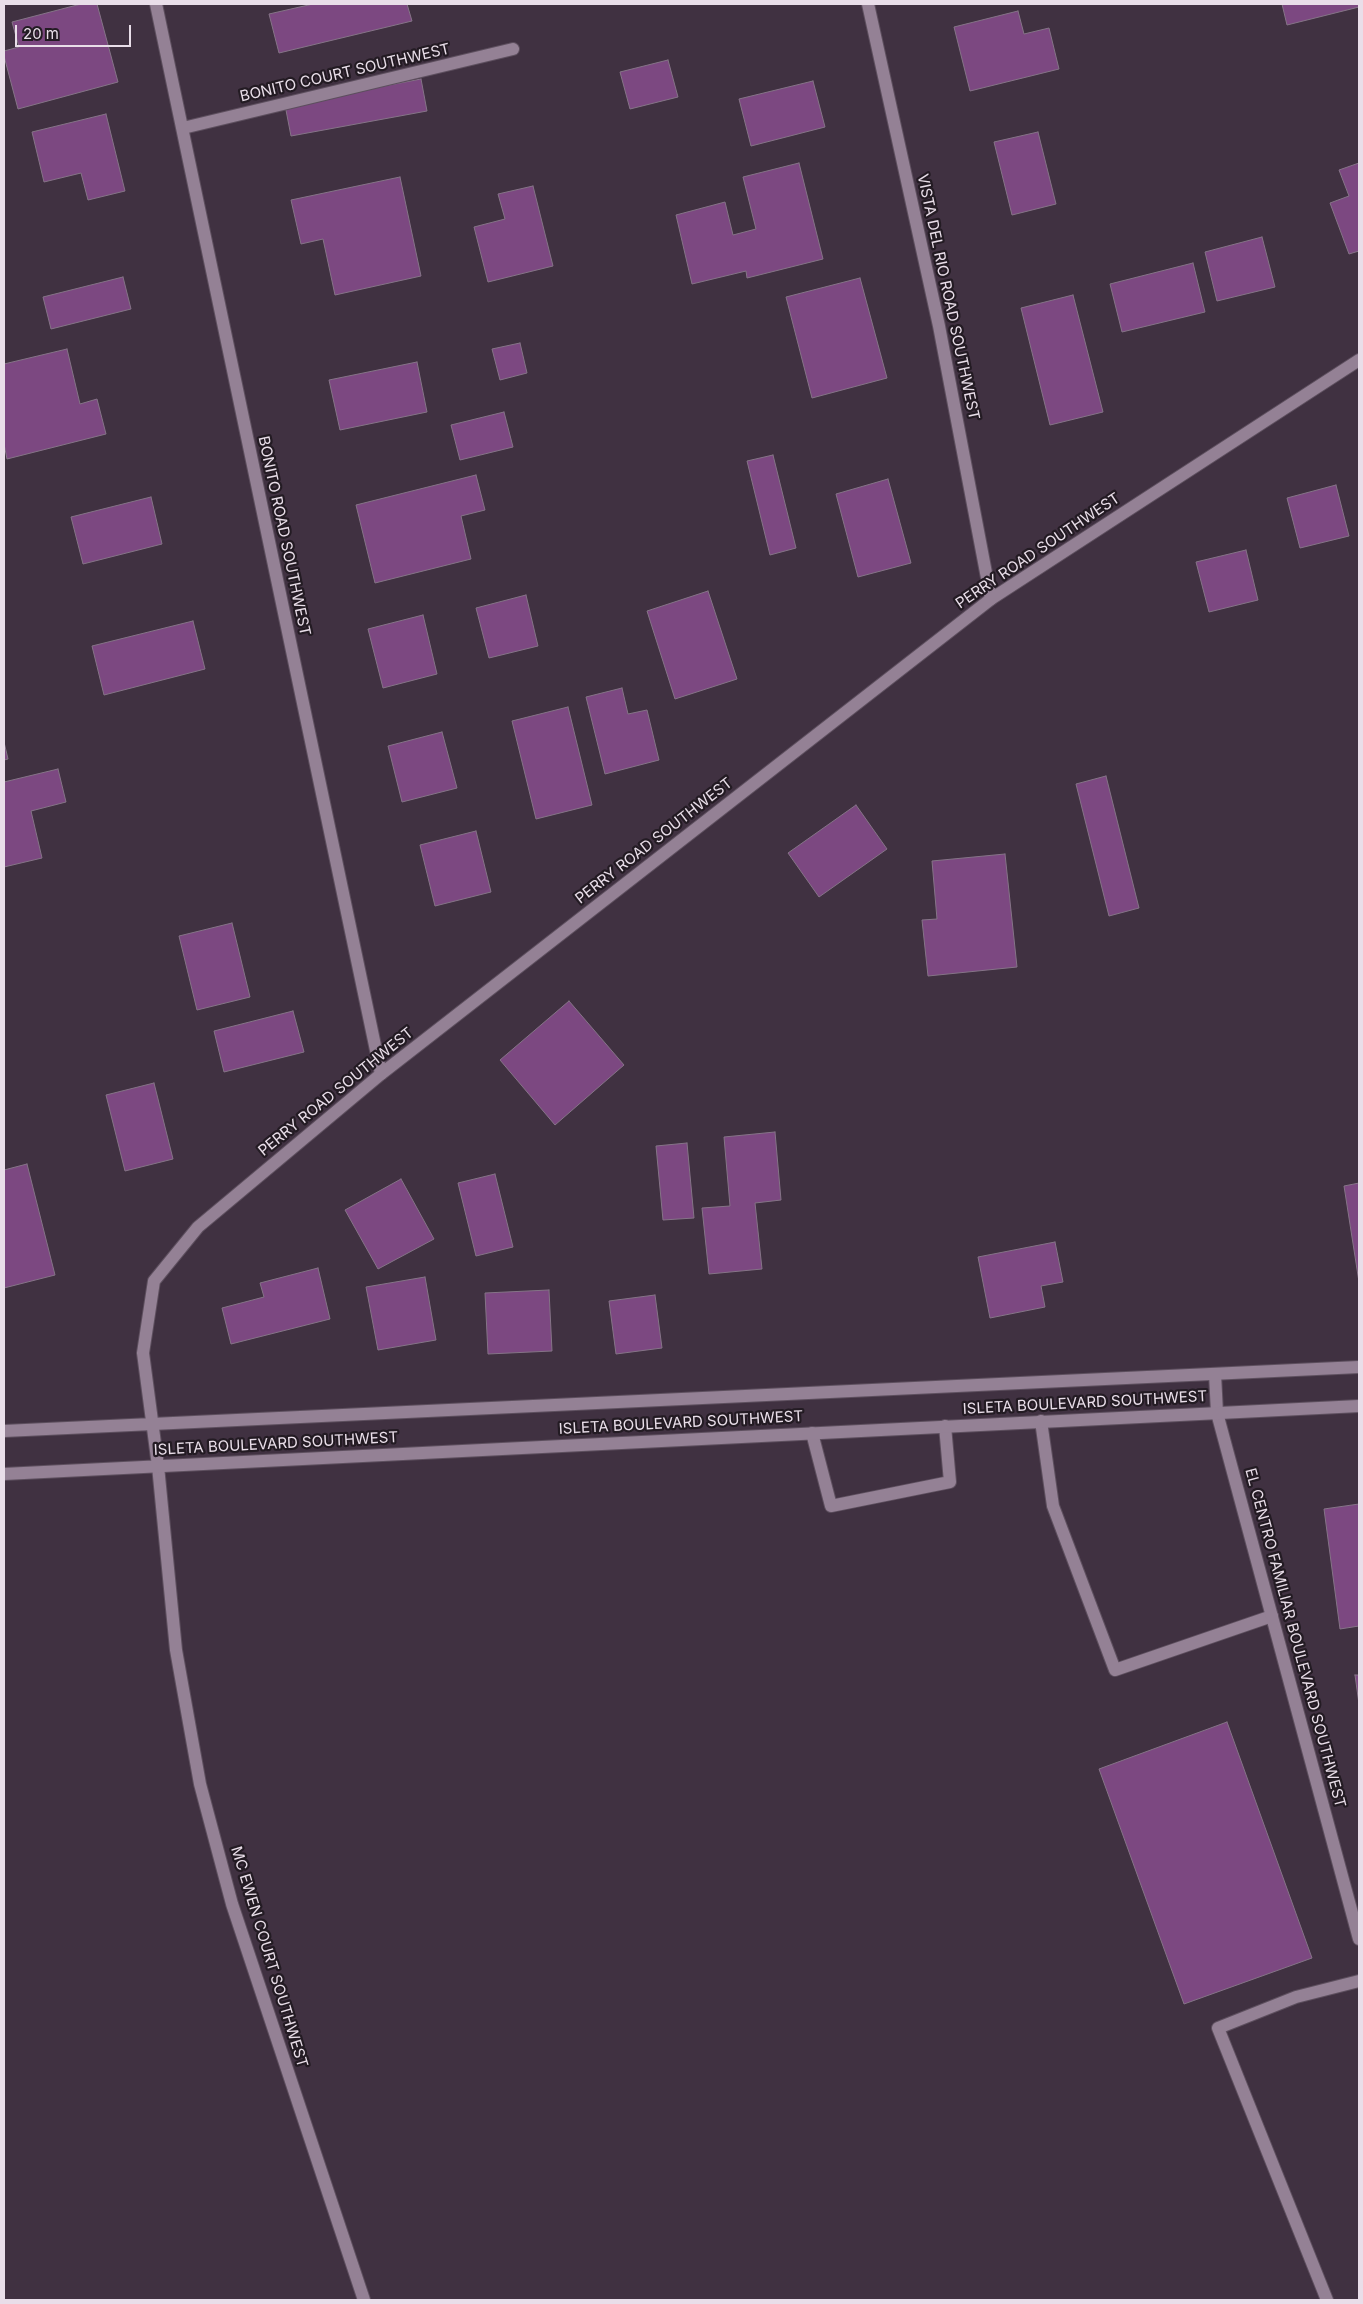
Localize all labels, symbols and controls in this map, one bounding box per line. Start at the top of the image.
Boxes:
scale bar [18,15,134,47]
text: 20 m [23,24,59,43]
street label: BONITO COURT SOUTHWEST [238,40,452,106]
street label: VISTA DEL RIO ROAD SOUTHWEST [913,172,983,422]
street label: BONITO ROAD SOUTHWEST [254,434,314,638]
street label: PERRY ROAD SOUTHWEST [952,489,1124,613]
street label: PERRY ROAD SOUTHWEST [572,774,736,908]
street label: PERRY ROAD SOUTHWEST [255,1024,417,1160]
street label: ISLETA BOULEVARD SOUTHWEST [962,1388,1208,1418]
street label: ISLETA BOULEVARD SOUTHWEST [558,1408,804,1438]
street label: ISLETA BOULEVARD SOUTHWEST [153,1429,399,1459]
street label: EL CENTRO FAMILIAR BOULEVARD SOUTHWEST [1241,1466,1349,1810]
street label: MC EWEN COURT SOUTHWEST [227,1844,311,2070]

